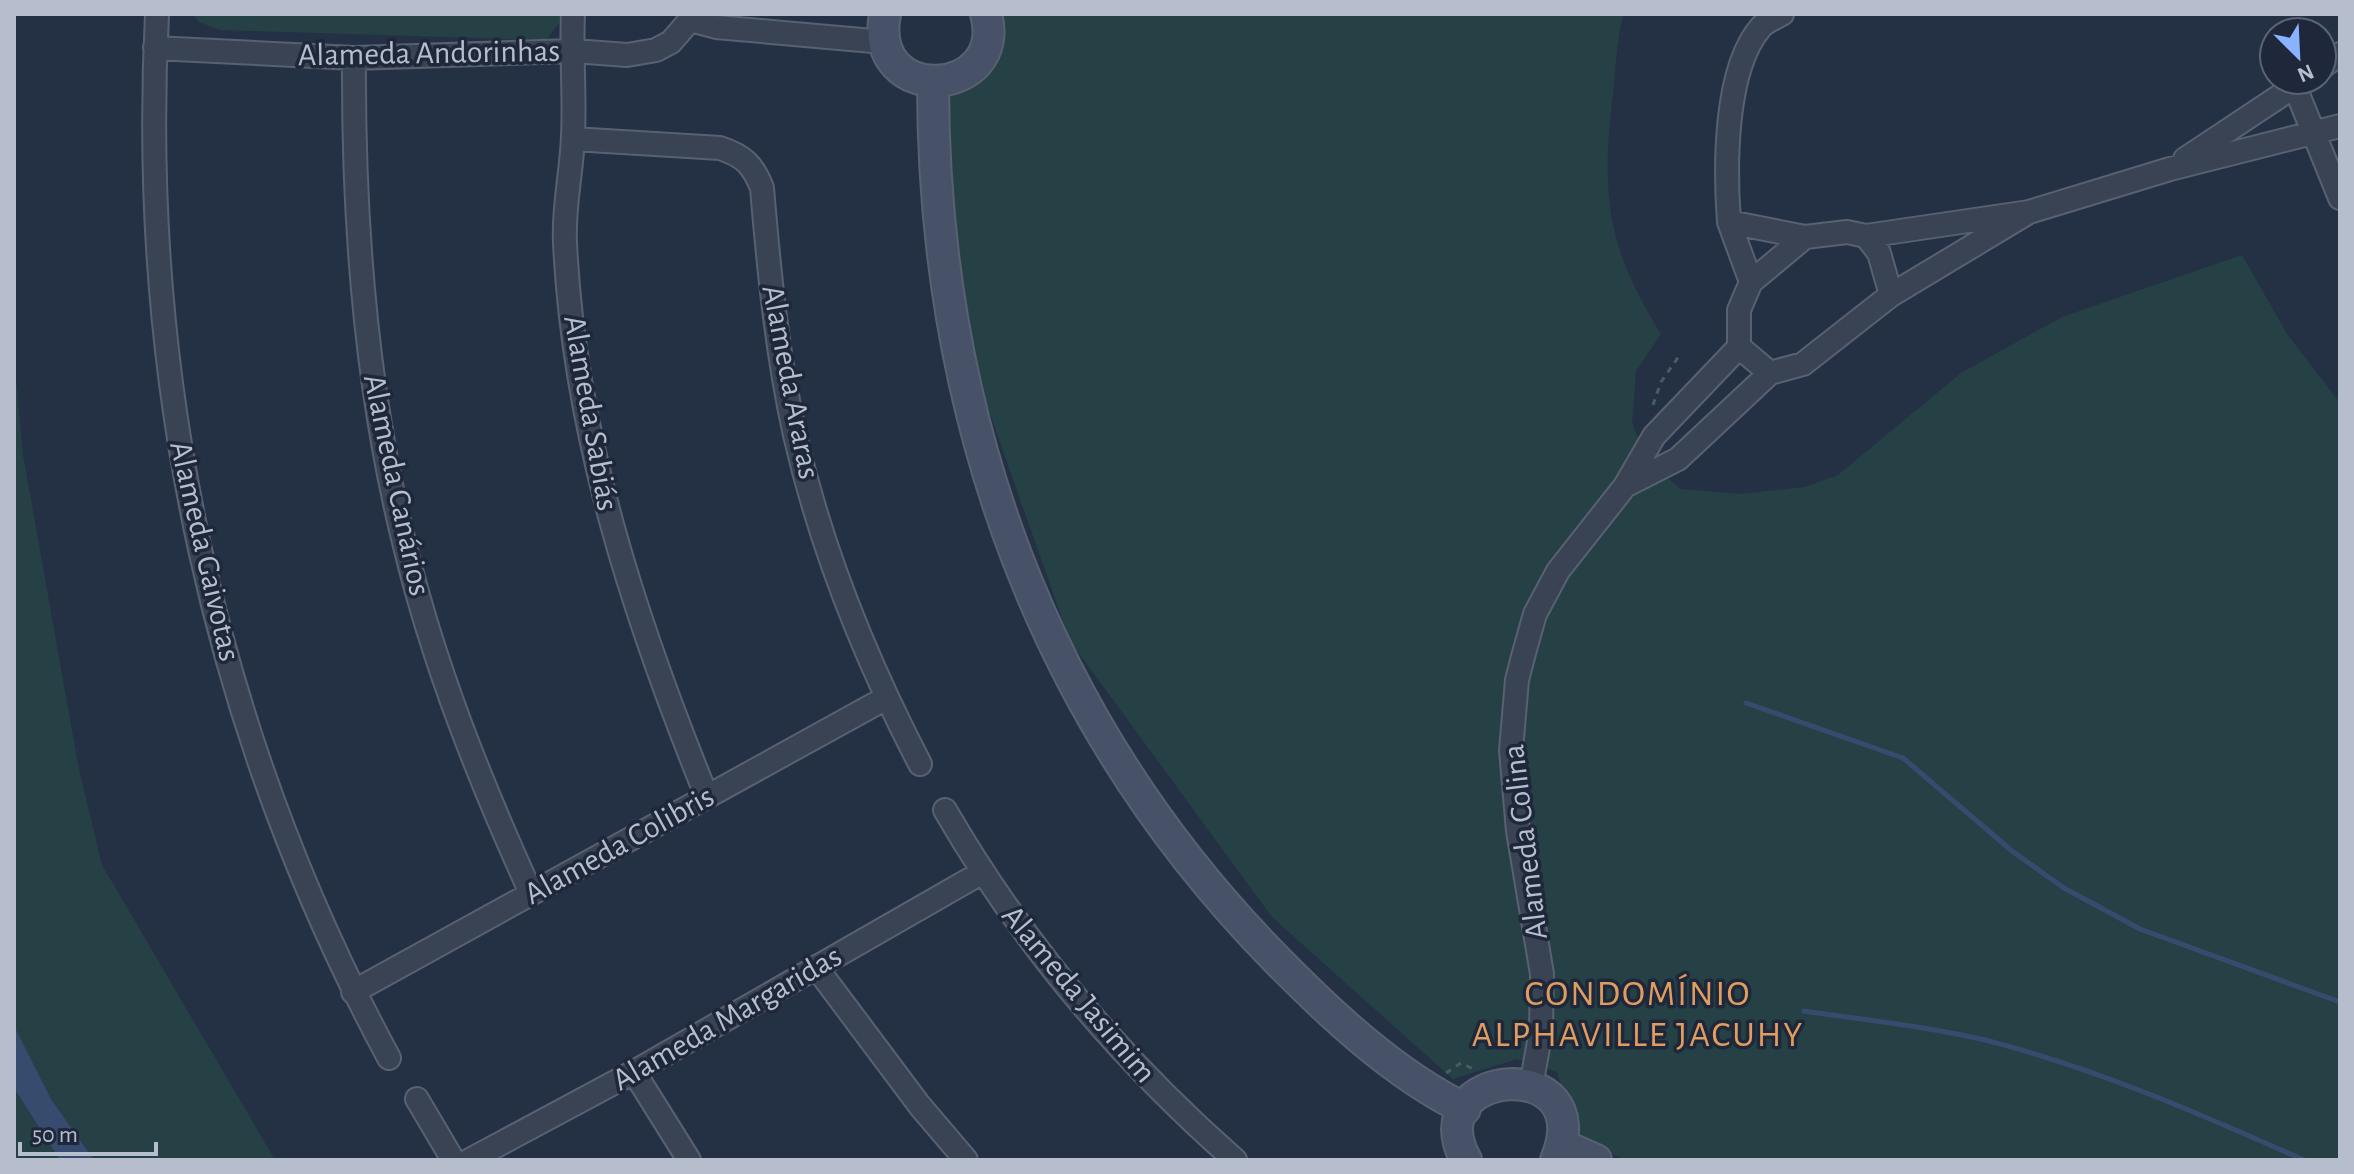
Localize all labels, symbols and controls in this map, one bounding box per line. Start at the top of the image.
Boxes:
north arrow [2258,16,2338,96]
street label: Alameda Andorinhas [298,35,560,71]
text: N [2294,60,2317,87]
street label: Alameda Araras [756,282,826,482]
street label: Alameda Sabiás [558,313,624,513]
street label: Alameda Canários [358,371,436,599]
street label: Alameda Gaivotas [164,438,246,664]
street label: Alameda Colina [1497,743,1553,941]
street label: Alameda Colibris [519,780,719,910]
street label: Alameda Jasimim [996,899,1162,1089]
street label: Alameda Margaridas [607,940,847,1096]
district label: CONDOMÍNIO ALPHAVILLE JACUHY [1472,973,1804,1053]
scale bar [20,1106,156,1156]
text: 50 m [32,1123,78,1147]

